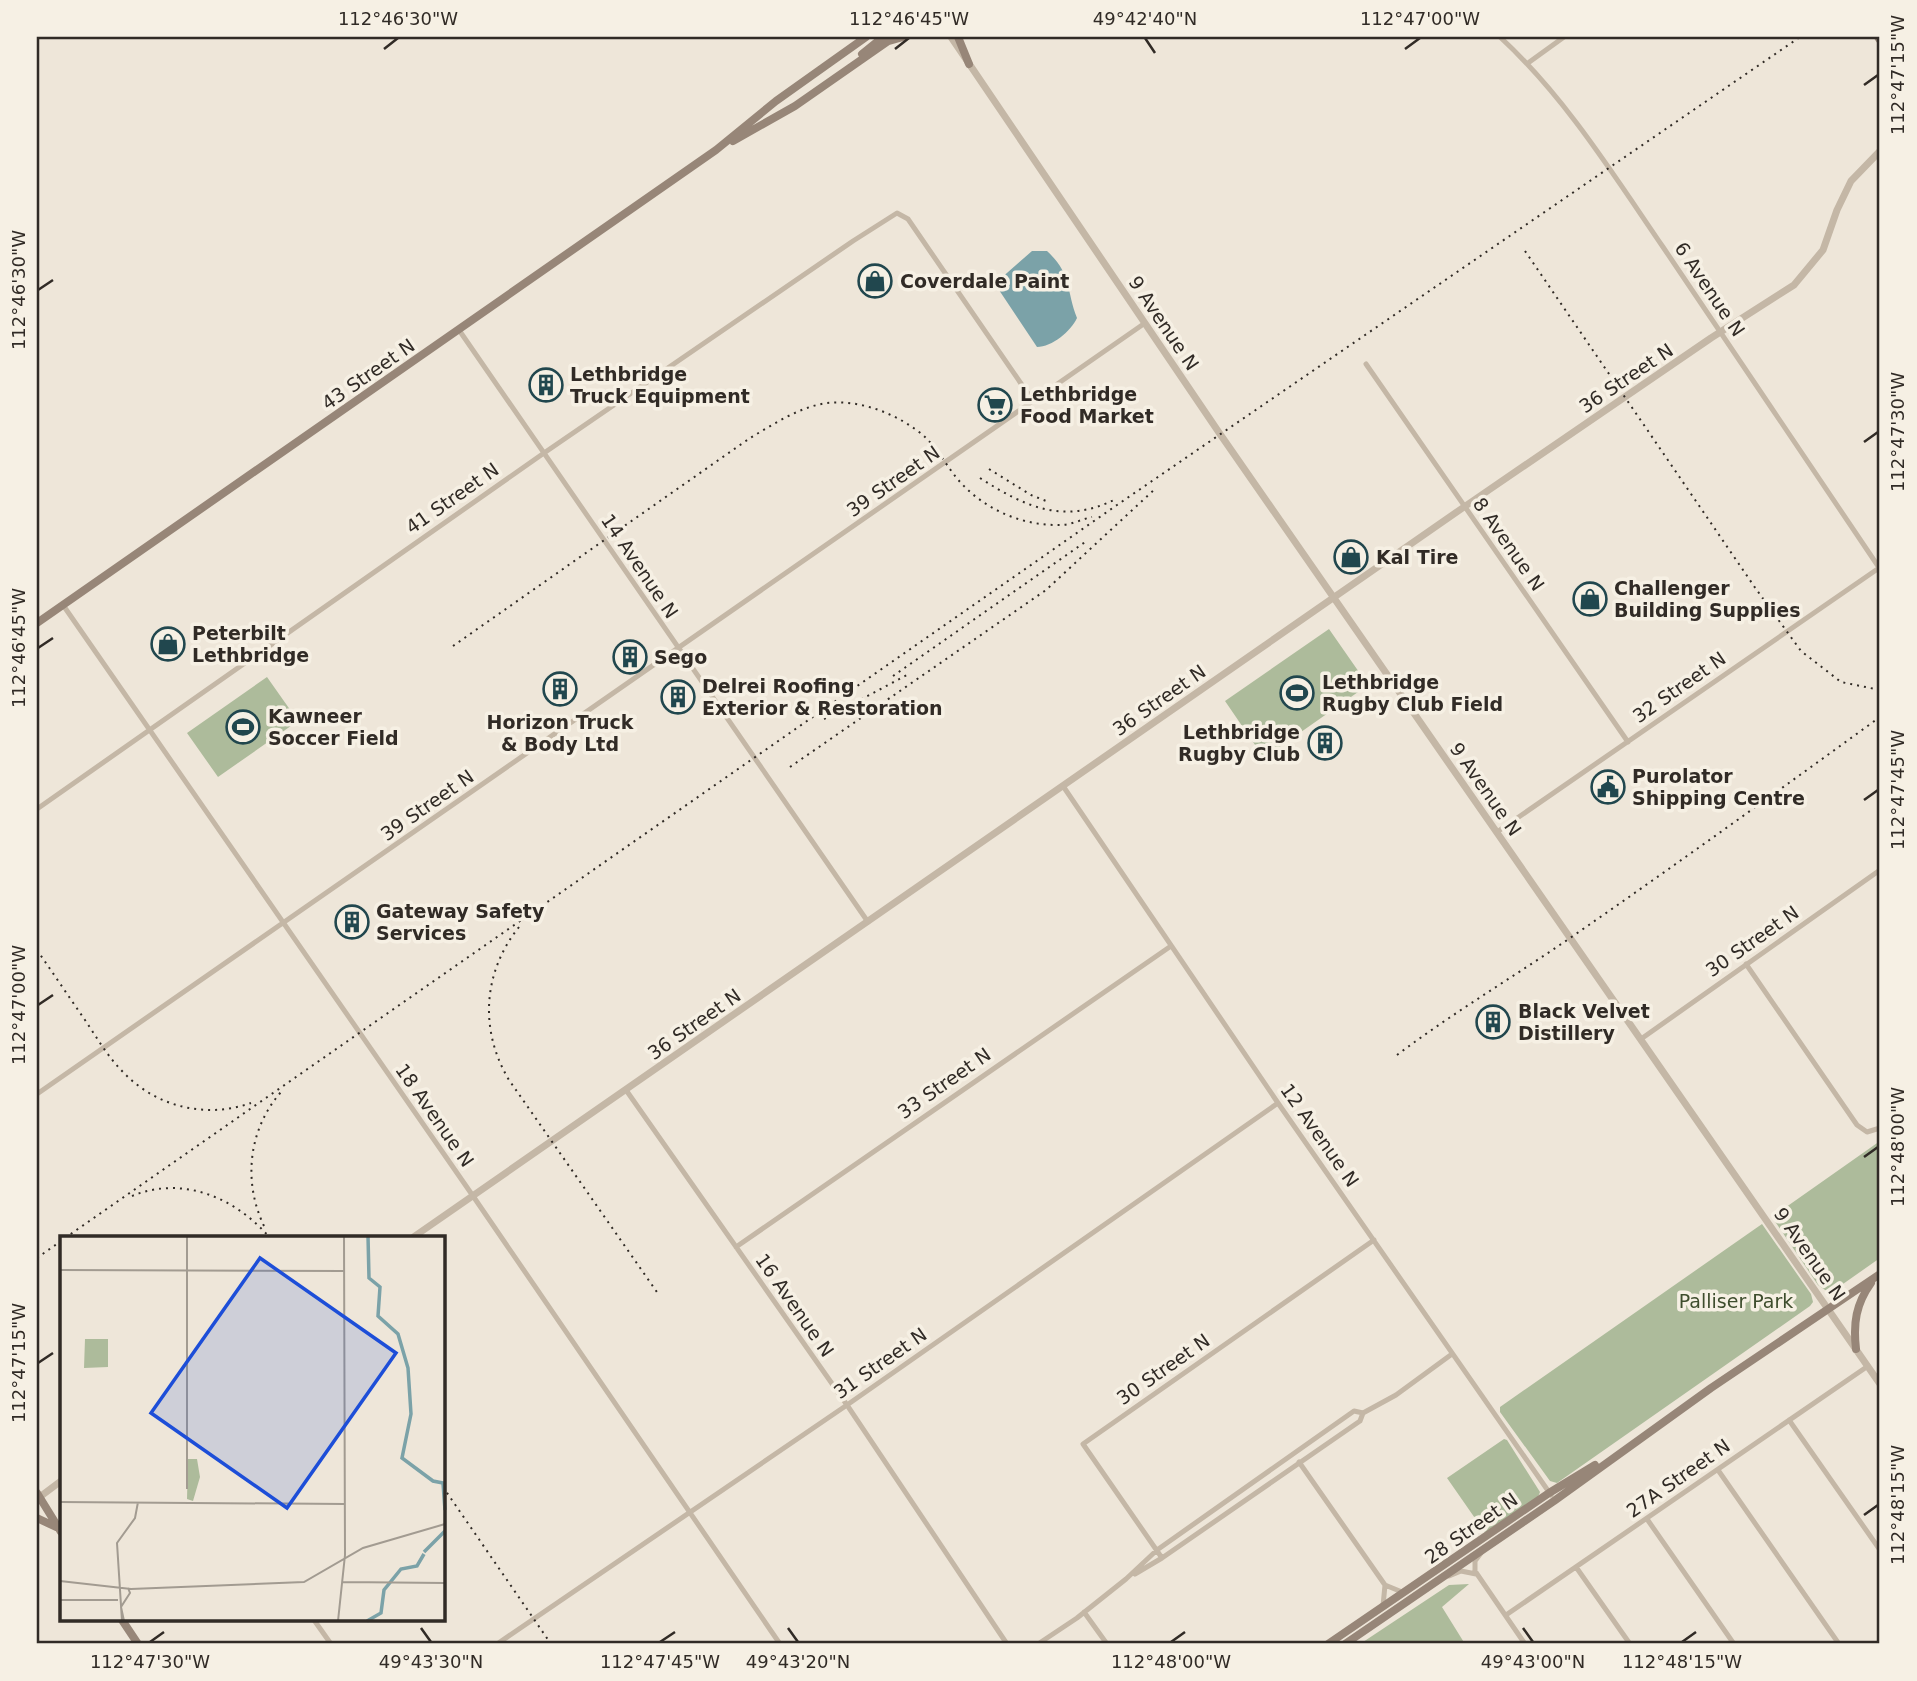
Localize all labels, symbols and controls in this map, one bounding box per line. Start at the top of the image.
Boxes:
text: 112°46'30"W [338,8,458,29]
text: 112°46'45"W [849,8,969,29]
text: 49°42'40"N [1093,8,1197,29]
text: 112°47'00"W [1360,8,1480,29]
text: 112°47'15"W [1887,15,1908,135]
text: 112°46'30"W [8,230,29,350]
street label: 6 Avenue N [1670,238,1750,340]
shop icon: Coverdale Paint [856,262,894,300]
place label: Coverdale Paint [900,270,1069,292]
street label: 9 Avenue N [1124,272,1204,374]
street label: 43 Street N [317,334,419,414]
street label: 36 Street N [1575,339,1677,417]
place label: Lethbridge Truck Equipment [570,363,750,407]
building icon: Lethbridge Truck Equipment [527,366,565,404]
text: 112°47'30"W [1887,372,1908,492]
place label: Lethbridge Food Market [1020,383,1154,427]
supermarket icon: Lethbridge Food Market [976,386,1014,424]
street label: 39 Street N [842,441,944,521]
street label: 41 Street N [401,458,503,538]
street label: 8 Avenue N [1469,493,1549,595]
street label: 14 Avenue N [597,510,683,622]
shop icon: Kal Tire [1332,538,1370,576]
place label: Kal Tire [1376,546,1458,568]
place label: Challenger Building Supplies [1614,577,1801,621]
shop icon: Challenger Building Supplies [1571,580,1609,618]
text: 112°46'45"W [8,588,29,708]
place label: Peterbilt Lethbridge [192,622,309,666]
shop icon: Peterbilt Lethbridge [149,625,187,663]
building icon: Sego [611,638,649,676]
place label: Sego [654,646,707,668]
street label: 32 Street N [1628,647,1730,727]
street label: 36 Street N [1108,660,1210,740]
building icon: Horizon Truck & Body Ltd [541,670,579,708]
place label: Lethbridge Rugby Club Field [1322,671,1503,715]
sports icon: Lethbridge Rugby Club Field [1278,674,1316,712]
place label: Delrei Roofing Exterior & Restoration [702,675,943,719]
building icon: Delrei Roofing Exterior & Restoration [659,678,697,716]
place label: Kawneer Soccer Field [268,705,399,749]
sports icon: Kawneer Soccer Field [224,708,262,746]
place label: Horizon Truck & Body Ltd [487,711,634,755]
place label: Lethbridge Rugby Club [1178,721,1300,765]
building icon: Lethbridge Rugby Club [1306,724,1344,762]
text: 112°47'45"W [1887,730,1908,850]
street label: 9 Avenue N [1446,738,1526,840]
street label: 39 Street N [376,765,478,845]
place label: Purolator Shipping Centre [1632,765,1805,809]
public building icon: Purolator Shipping Centre [1589,768,1627,806]
place label: Gateway Safety Services [376,900,545,944]
street label: 30 Street N [1701,901,1803,981]
building icon: Gateway Safety Services [333,903,371,941]
text: 112°47'00"W [8,945,29,1065]
street label: 36 Street N [643,984,745,1064]
place label: Black Velvet Distillery [1518,1000,1650,1044]
building icon: Black Velvet Distillery [1474,1003,1512,1041]
street label: 33 Street N [893,1043,995,1123]
street label: 18 Avenue N [391,1059,479,1171]
street label: 12 Avenue N [1276,1079,1364,1191]
text: 112°48'00"W [1887,1087,1908,1207]
street label: 9 Avenue N [1770,1203,1850,1305]
inset map [60,1236,444,1622]
street label: 16 Avenue N [751,1249,839,1361]
park label: Palliser Park [1679,1290,1793,1312]
text: 112°47'15"W [8,1303,29,1423]
street label: 31 Street N [829,1323,931,1403]
street label: 30 Street N [1112,1329,1214,1409]
street label: 27A Street N [1622,1434,1734,1522]
text: 112°48'15"W [1887,1445,1908,1565]
street label: 28 Street N [1420,1488,1522,1568]
text: 112°47'30"W [90,1651,210,1672]
text: 49°43'30"N [379,1651,483,1672]
text: 112°47'45"W [600,1651,720,1672]
text: 49°43'20"N [746,1651,850,1672]
text: 112°48'00"W [1111,1651,1231,1672]
text: 49°43'00"N [1481,1651,1585,1672]
text: 112°48'15"W [1622,1651,1742,1672]

